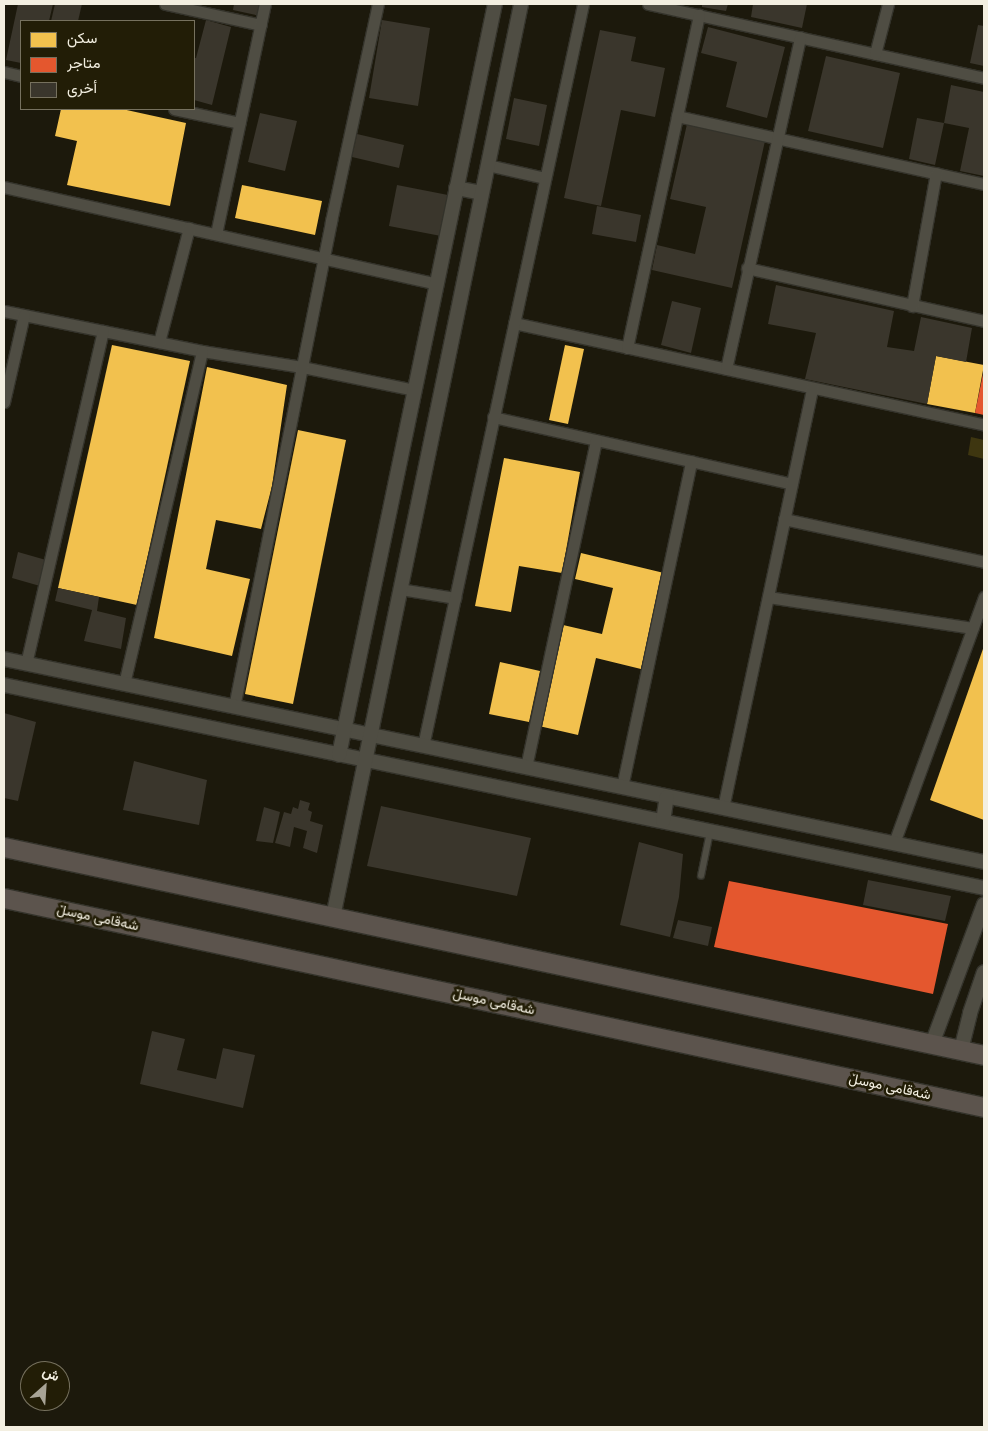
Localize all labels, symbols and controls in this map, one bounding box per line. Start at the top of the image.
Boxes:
legend [20,20,195,110]
text: سكن [67,28,97,47]
text: متاجر [67,53,101,72]
text: أخرى [67,78,97,97]
street label: شەقامی موسڵ [56,900,140,934]
street label: شەقامی موسڵ [452,984,536,1018]
street label: شەقامی موسڵ [848,1069,932,1103]
north arrow [20,1361,70,1411]
text: ش [40,1362,63,1384]

